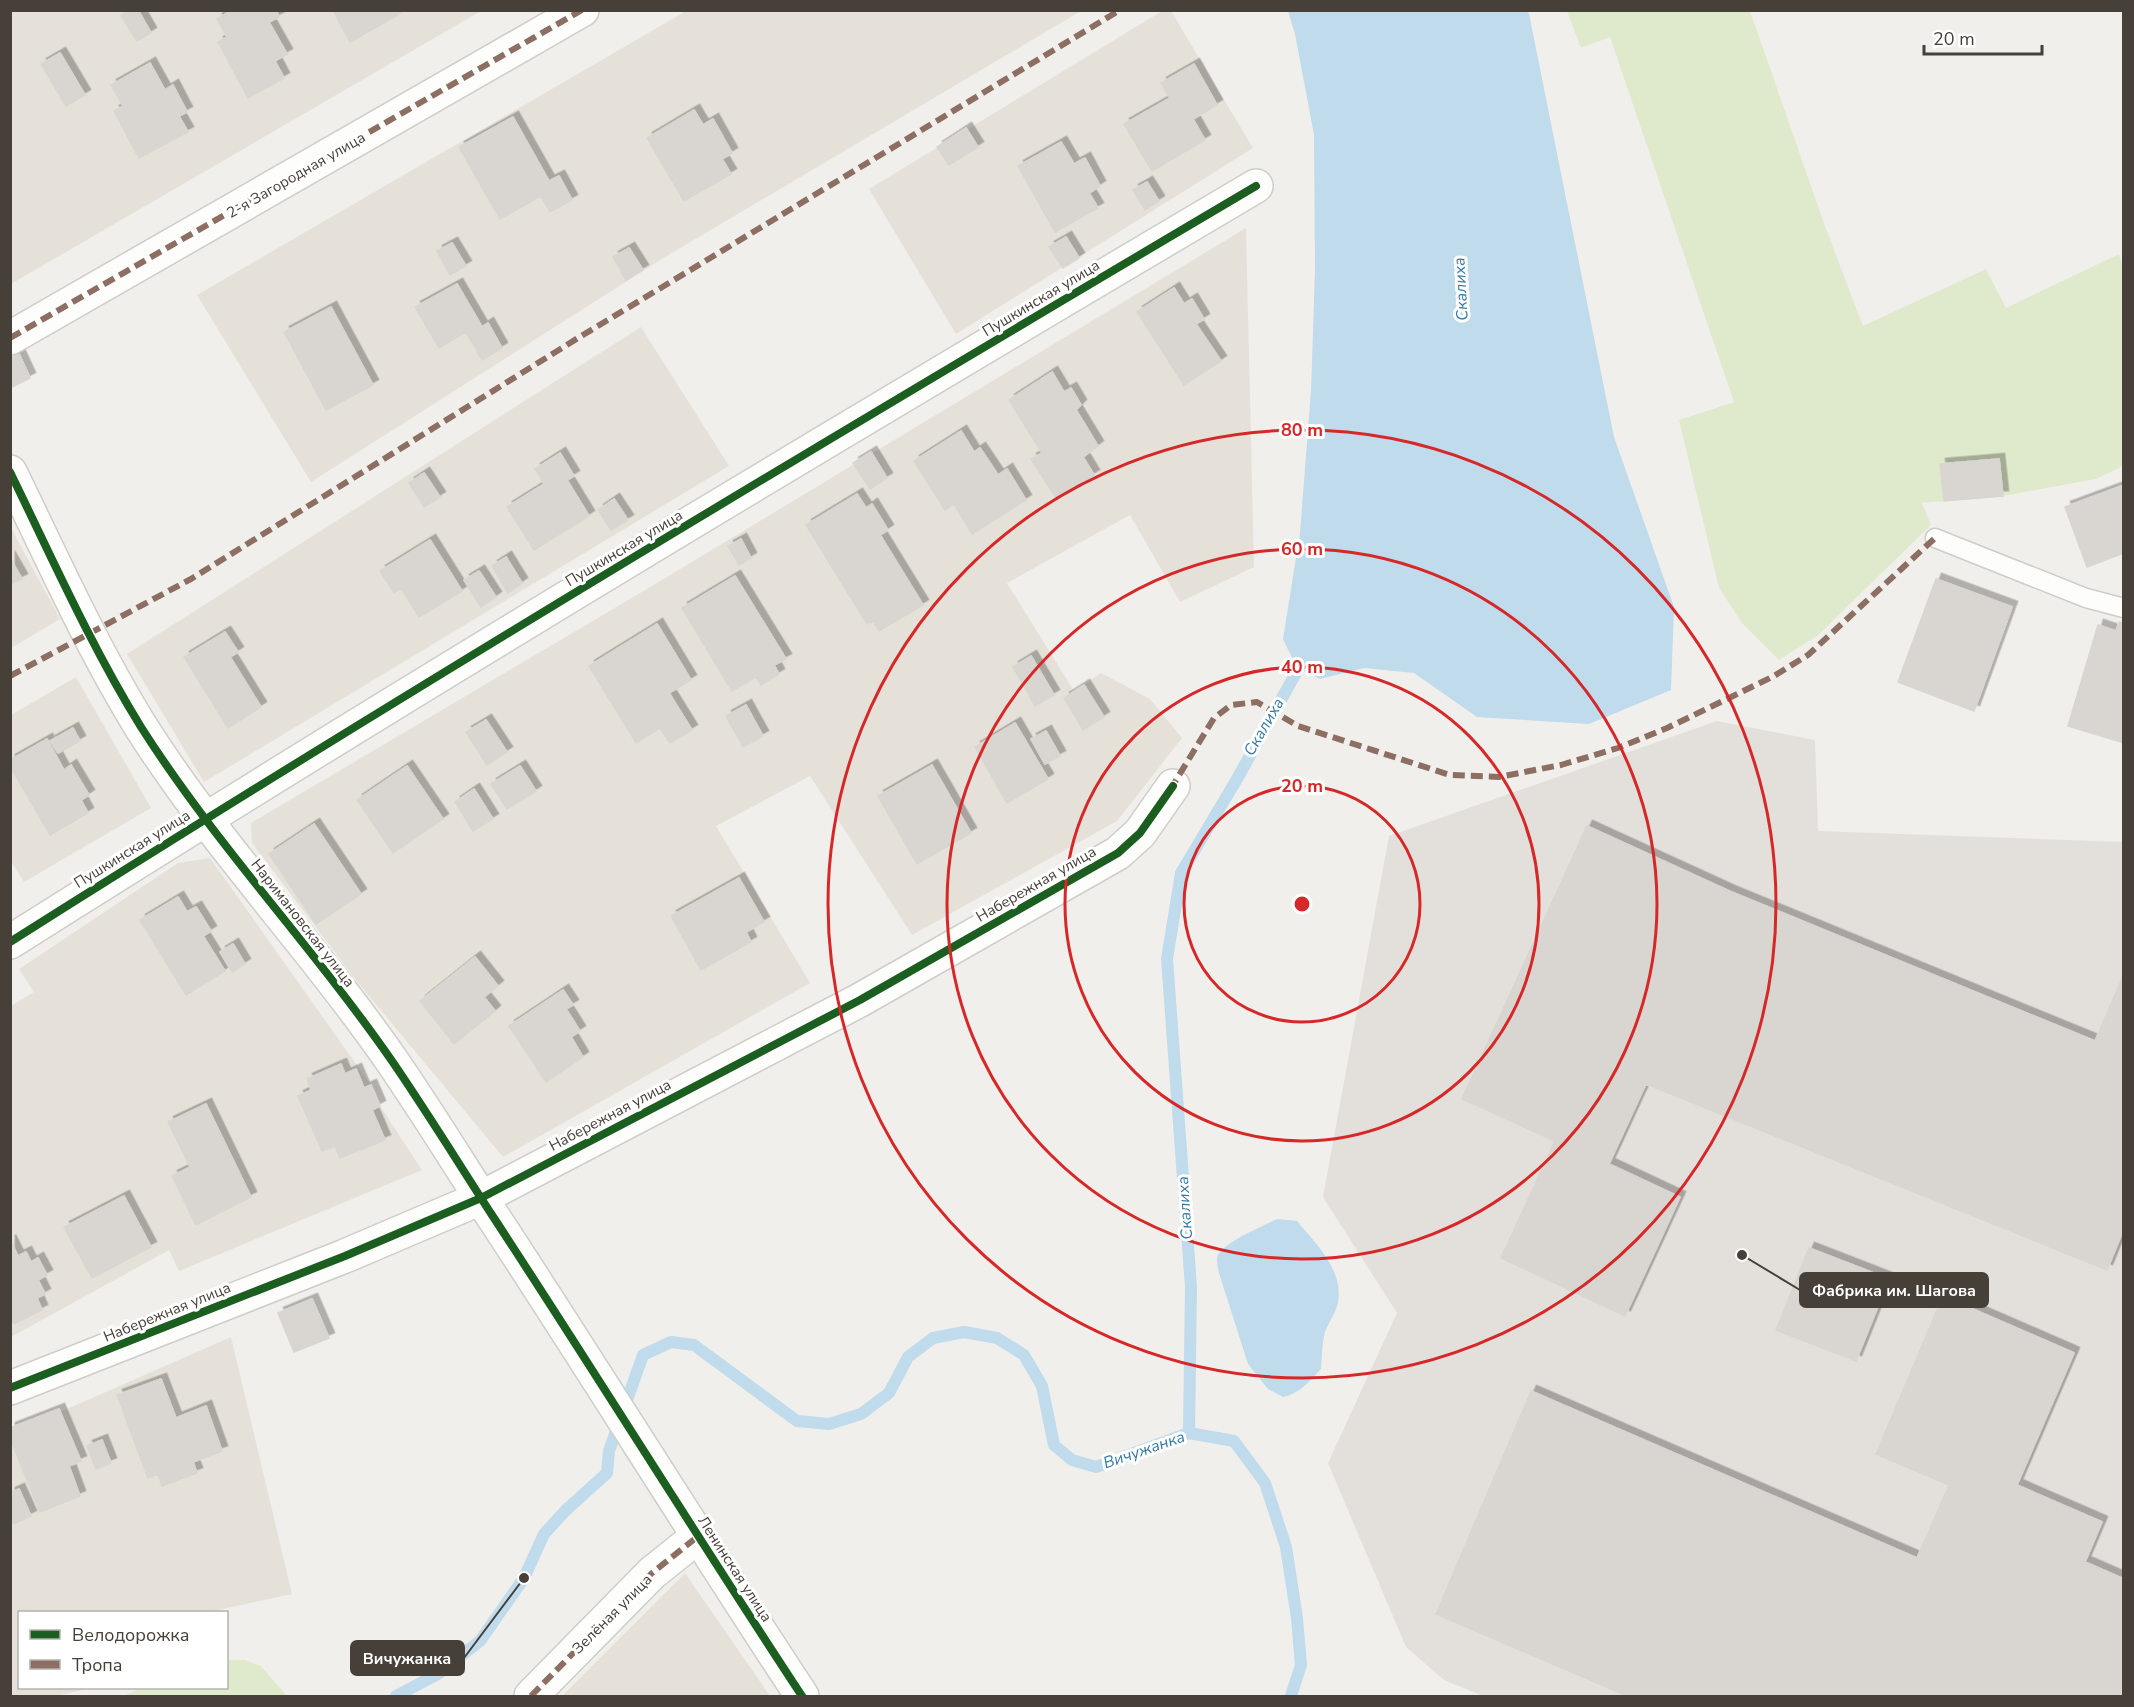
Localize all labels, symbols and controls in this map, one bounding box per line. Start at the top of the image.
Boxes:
scale bar [1924,18,2042,56]
text: 20 m [1933,27,1975,51]
street label: 2-я Загородная улица [223,127,369,223]
street label: Пушкинская улица [979,255,1103,341]
water label: Скалиха [1448,257,1474,321]
text: 80 m [1281,418,1323,442]
street label: Пушкинская улица [562,505,686,591]
text: 60 m [1281,537,1323,561]
text: 40 m [1281,655,1323,679]
water label: Скалиха [1239,694,1289,760]
text: 20 m [1281,774,1323,798]
street label: Пушкинская улица [70,805,194,893]
street label: Набережная улица [972,841,1100,927]
street label: Наримановская улица [247,855,359,991]
centre of rings [1292,894,1312,914]
street label: Набережная улица [545,1074,675,1156]
water label: Скалиха [1172,1176,1198,1240]
callout: Фабрика им. Шагова [1800,1273,1988,1307]
street label: Набережная улица [100,1277,234,1347]
text: Фабрика им. Шагова [1812,1280,1976,1302]
water label: Вичужанка [1100,1426,1188,1474]
street label: Ленинская улица [693,1512,777,1626]
street label: Зелёная улица [568,1570,656,1658]
legend [18,1611,228,1689]
text: Велодорожка [72,1623,189,1647]
callout: Вичужанка [351,1641,464,1675]
text: Вичужанка [363,1648,451,1670]
text: Тропа [72,1653,123,1677]

